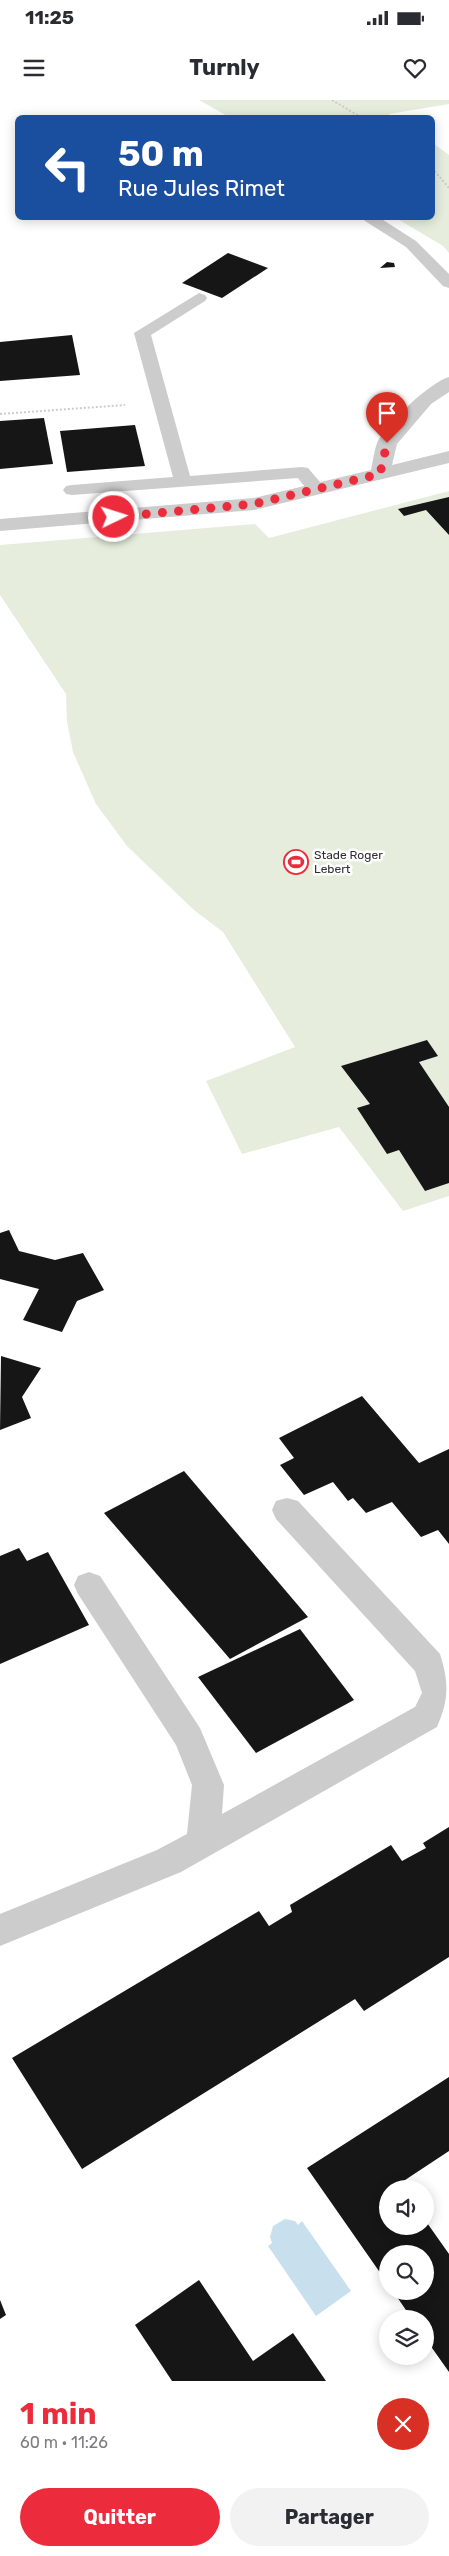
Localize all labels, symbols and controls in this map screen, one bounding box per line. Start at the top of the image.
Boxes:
text: 11:25 [25,6,74,29]
icon: menu [20,54,48,82]
text: Turnly [189,54,260,81]
icon: heart [401,54,429,82]
text: 50 m [118,133,204,175]
icon: left [35,135,100,200]
text: Rue Jules Rimet [118,175,285,202]
pin [366,392,408,443]
icon: arrive [373,399,401,427]
position arrow [87,490,139,542]
place label: Stade Roger Lebert [314,848,383,876]
sports icon: Stade Roger Lebert [283,849,309,875]
map controls [379,2180,434,2365]
button: sound [379,2180,434,2235]
button: search [379,2245,434,2300]
button: layers [379,2310,434,2365]
text: 1 min [20,2396,97,2432]
button: close [377,2398,429,2450]
text: 60 m · 11:26 [20,2433,108,2452]
button: Quitter [20,2488,220,2546]
button: Partager [230,2488,429,2546]

